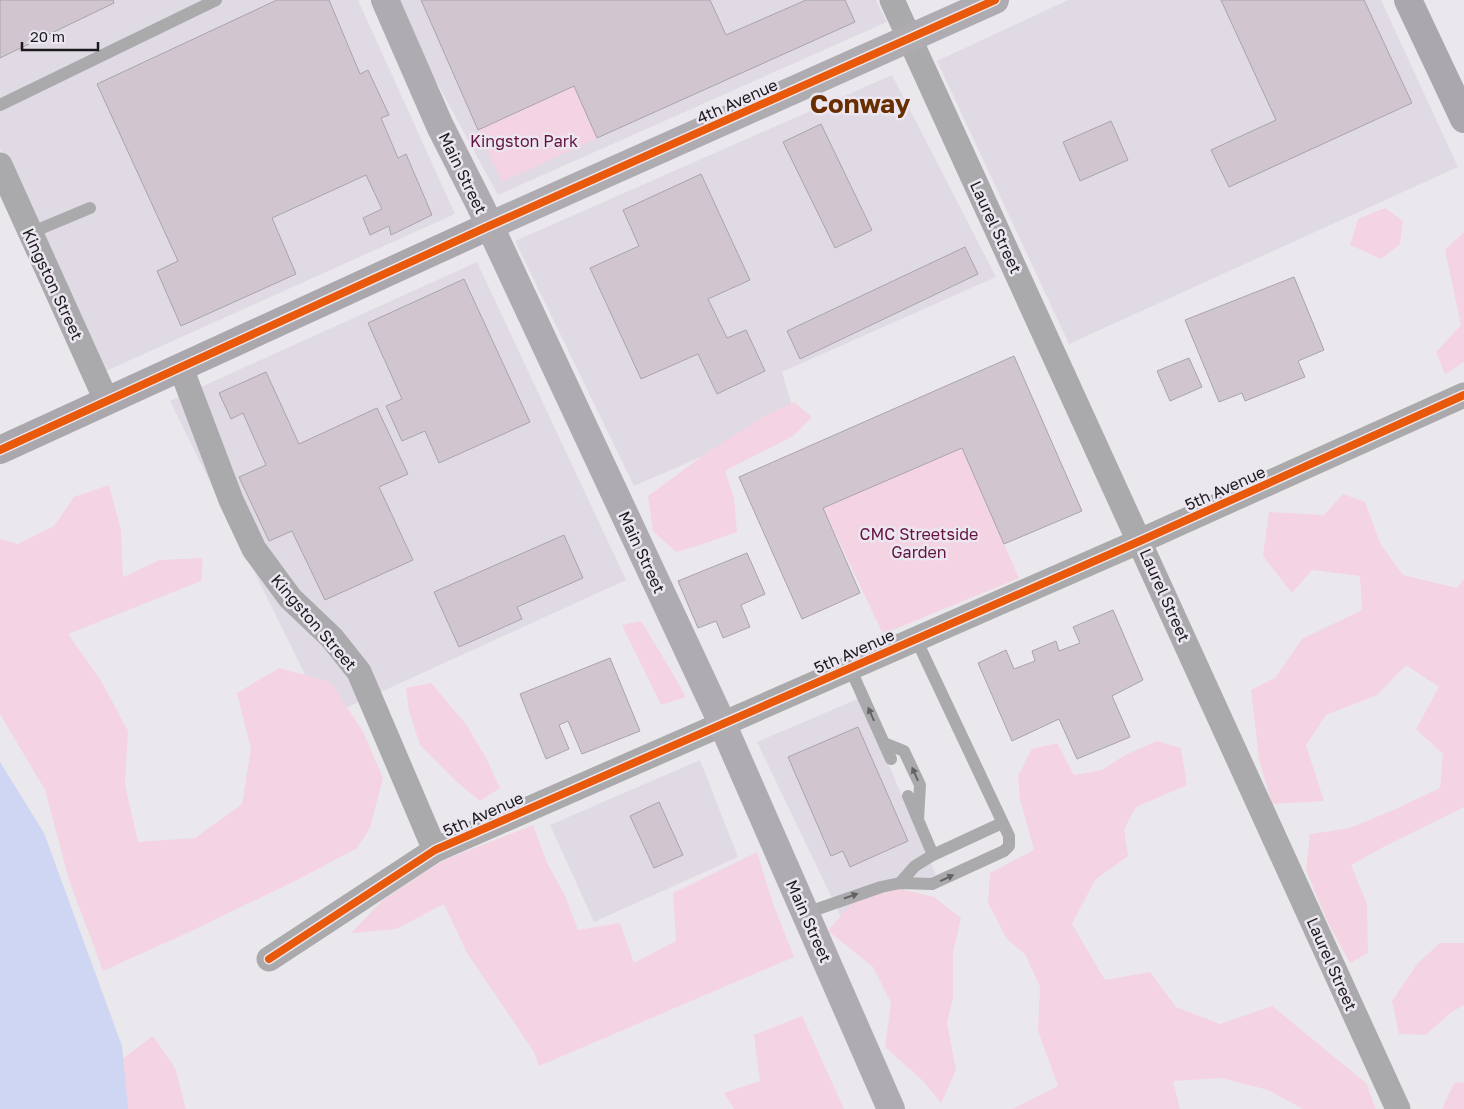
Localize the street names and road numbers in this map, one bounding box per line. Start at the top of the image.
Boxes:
street label: 4th Avenue [693,74,781,128]
street label: Main Street [435,129,491,217]
street label: Laurel Street [966,178,1026,276]
street label: Kingston Street [18,225,88,343]
street label: 5th Avenue [1182,461,1268,515]
street label: Main Street [614,508,670,596]
street label: Laurel Street [1136,545,1194,645]
street label: Kingston Street [267,570,361,674]
street label: 5th Avenue [811,624,897,678]
street label: 5th Avenue [440,787,526,841]
street label: Main Street [782,877,836,965]
street label: Laurel Street [1303,914,1361,1014]

